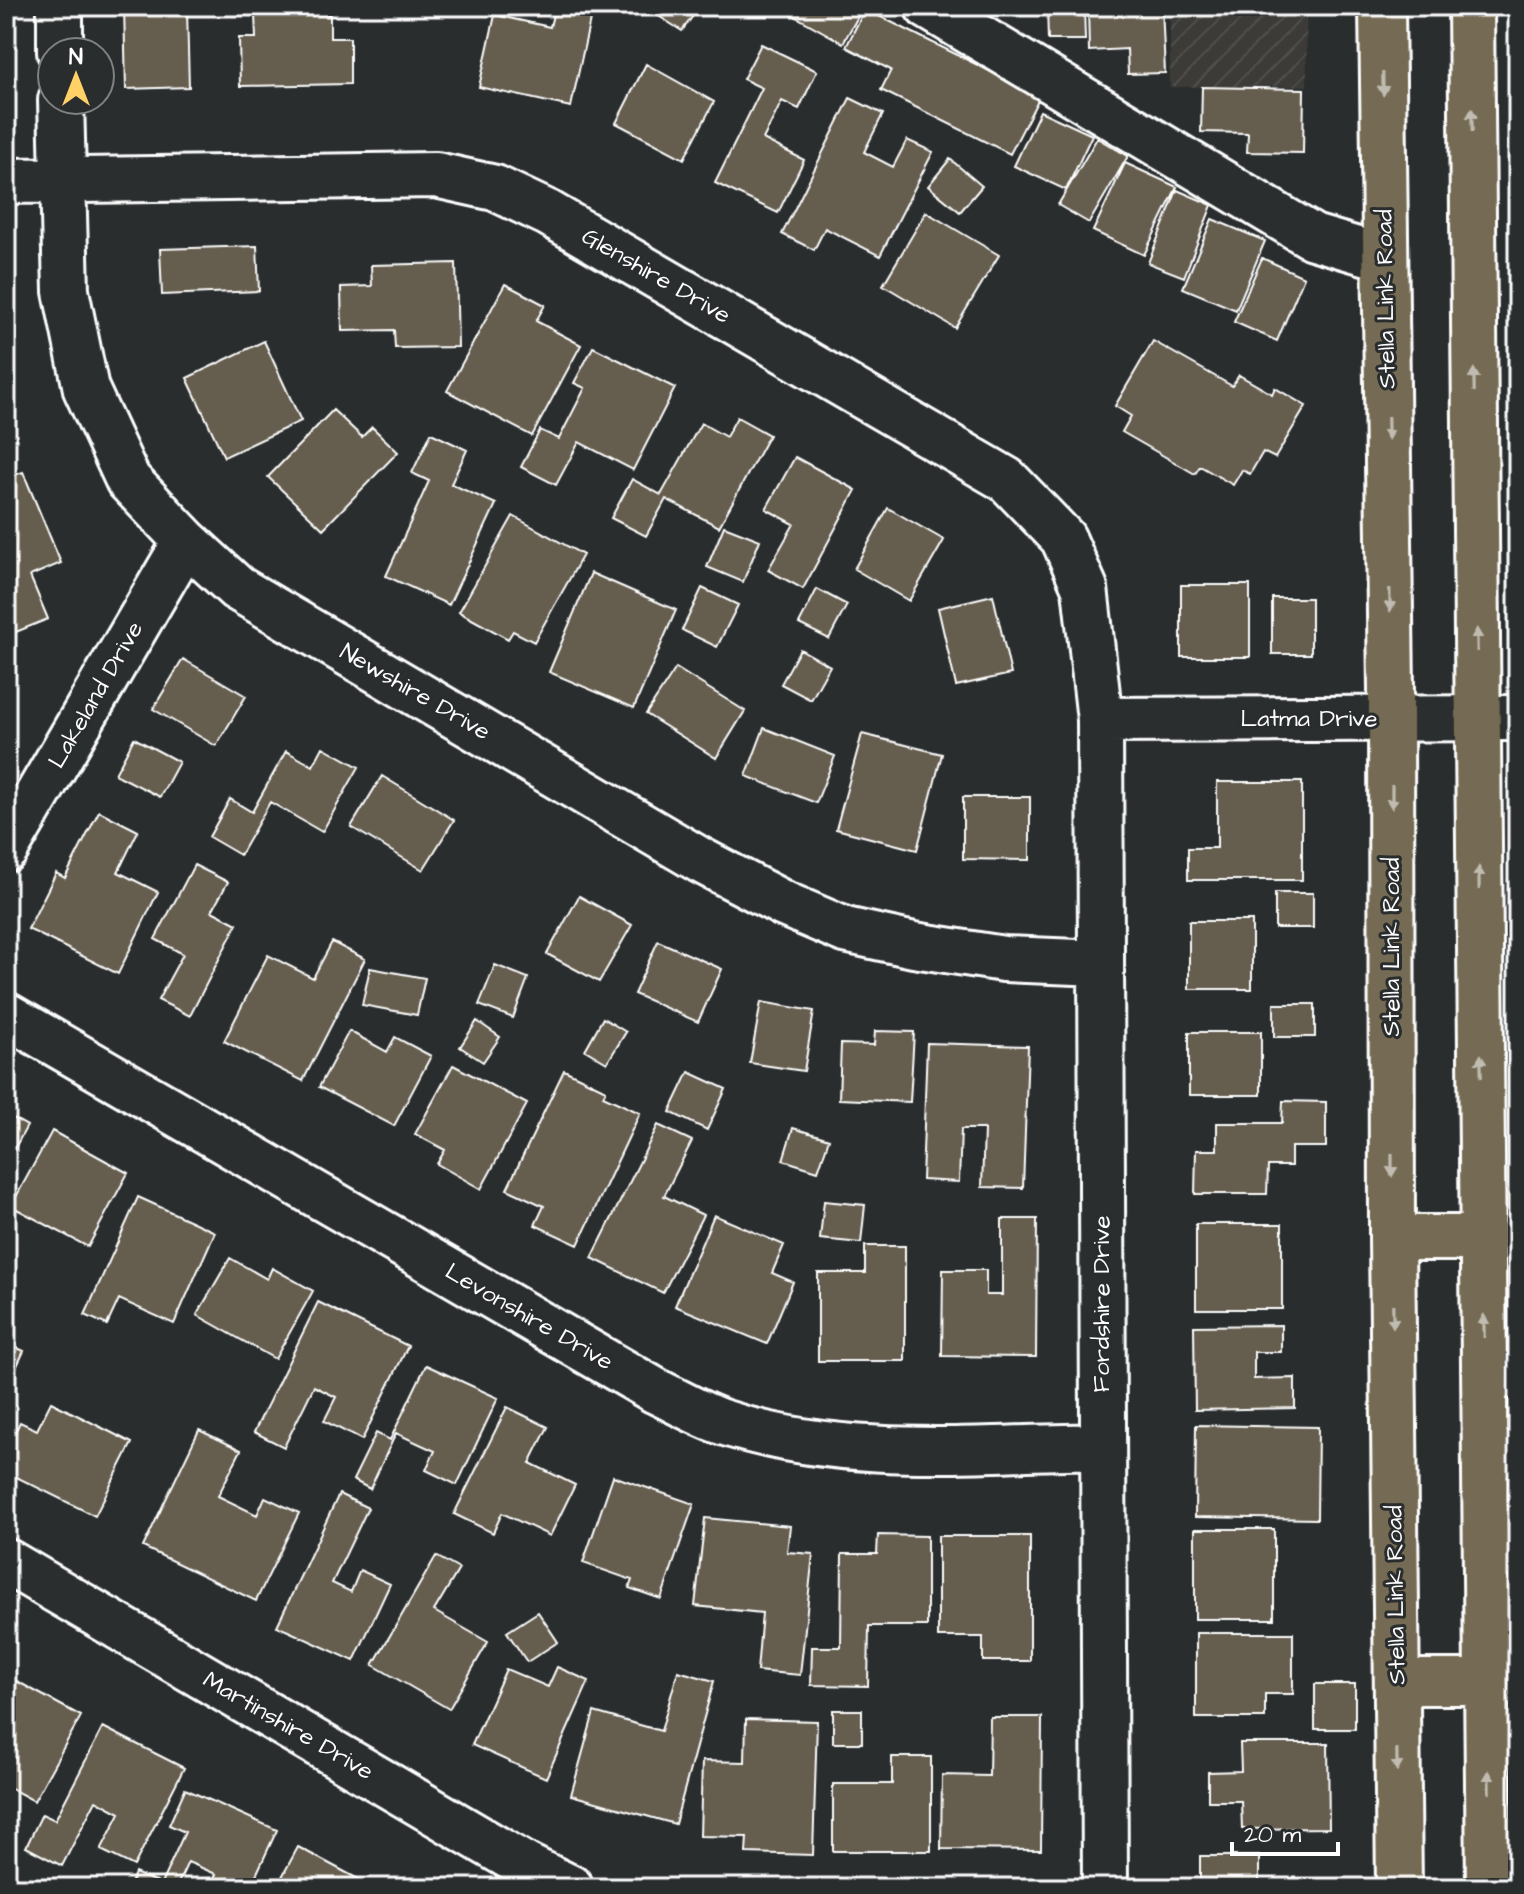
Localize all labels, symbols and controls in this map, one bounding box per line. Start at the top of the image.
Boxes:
north arrow [36,36,116,116]
text: N [69,42,83,73]
one-way arrow [1377,72,1389,97]
one-way arrow [1465,107,1478,132]
street label: Stella Link Road [1367,209,1405,389]
street label: Glenshire Drive [575,220,737,332]
one-way arrow [1468,367,1480,392]
one-way arrow [1381,416,1394,441]
one-way arrow [1384,588,1396,613]
street label: Lakeland Drive [40,615,152,775]
one-way arrow [1471,627,1483,652]
street label: Newshire Drive [333,635,497,749]
street label: Latma Drive [1241,702,1377,736]
one-way arrow [1386,785,1398,810]
street label: Stella Link Road [1375,857,1409,1037]
one-way arrow [1473,865,1485,890]
one-way arrow [1475,1053,1487,1078]
one-way arrow [1386,1153,1398,1178]
street label: Fordshire Drive [1085,1216,1119,1392]
street label: Levonshire Drive [439,1255,619,1379]
one-way arrow [1387,1304,1399,1329]
one-way arrow [1478,1313,1490,1338]
street label: Stella Link Road [1377,1505,1415,1685]
street label: Martinshire Drive [196,1663,380,1789]
one-way arrow [1391,1748,1403,1773]
one-way arrow [1482,1769,1495,1794]
scale bar [1232,1806,1338,1856]
text: 20 m [1244,1818,1301,1852]

